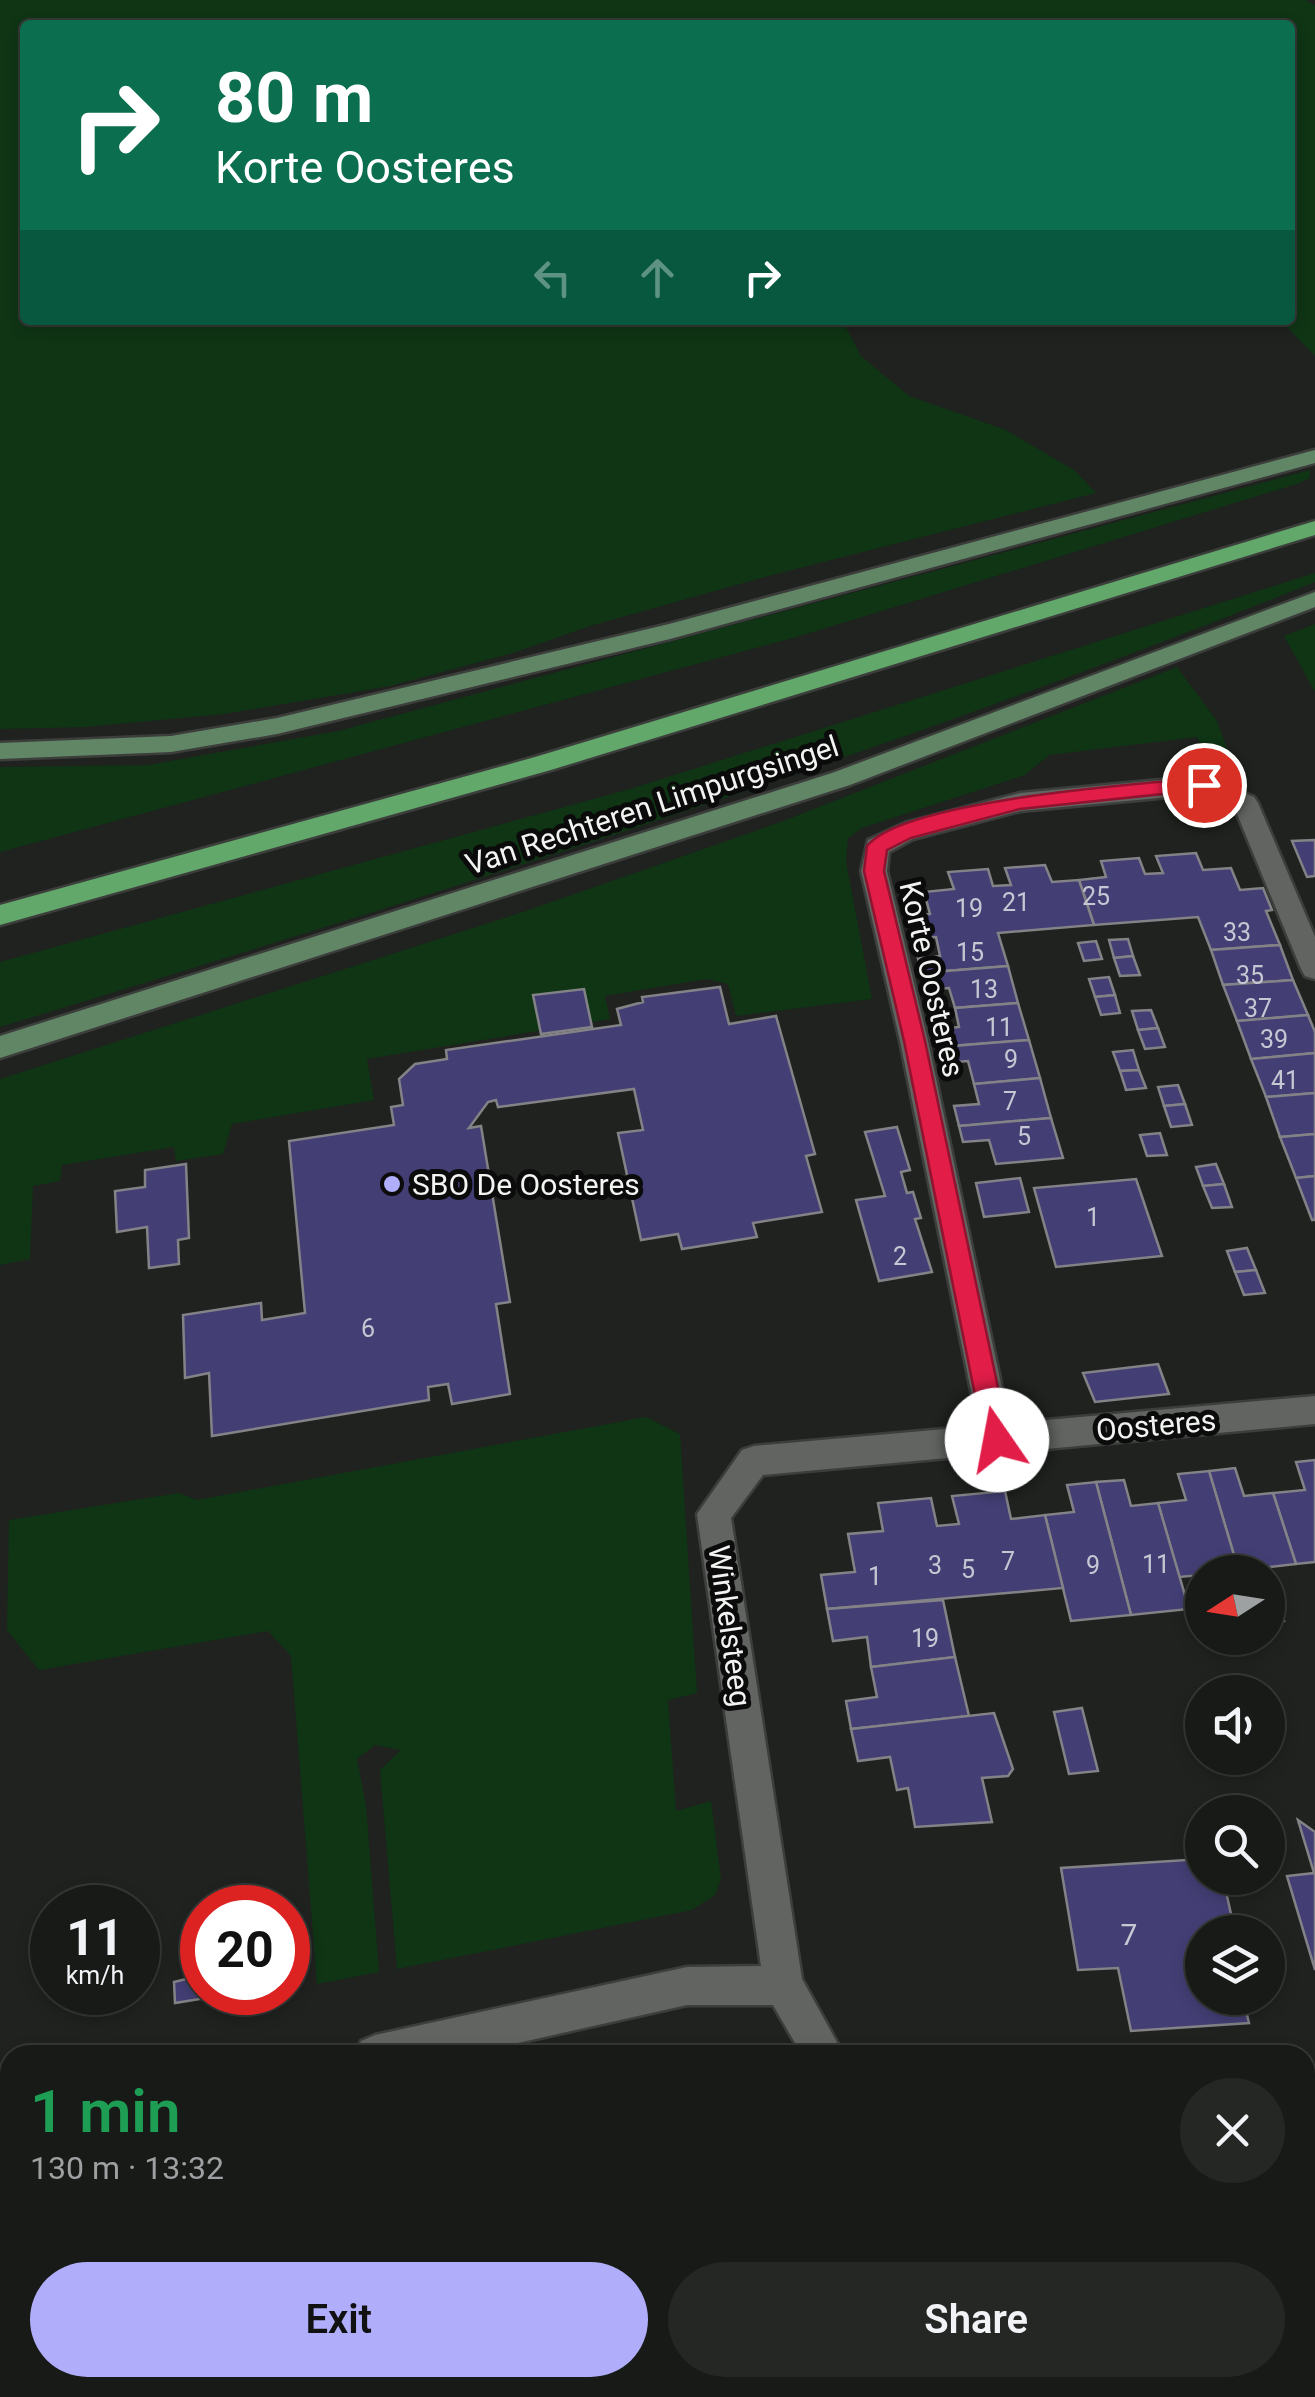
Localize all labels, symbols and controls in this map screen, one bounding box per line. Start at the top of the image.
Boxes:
text: 80 m [215,57,373,139]
icon: right [50,60,180,190]
text: Korte Oosteres [215,141,515,194]
icon: left [525,250,580,305]
icon: ahead [630,250,685,305]
icon: right [735,250,790,305]
street label: Van Rechteren Limpurgsingel [461,728,843,882]
pin [1162,743,1247,828]
icon: arrive [1177,758,1232,813]
street label: Korte Oosteres [892,878,972,1080]
house number: 25 [1082,882,1110,911]
house number: 21 [1002,888,1030,917]
house number: 19 [955,894,983,923]
house number: 33 [1223,918,1251,947]
house number: 15 [956,938,984,967]
house number: 35 [1236,961,1264,990]
house number: 13 [970,975,998,1004]
house number: 37 [1244,994,1272,1023]
house number: 11 [985,1013,1013,1042]
house number: 39 [1260,1025,1288,1054]
house number: 9 [1004,1045,1018,1074]
house number: 41 [1271,1066,1299,1095]
house number: 7 [1003,1087,1017,1116]
house number: 5 [1017,1122,1031,1151]
place label: SBO De Oosteres [412,1167,640,1202]
marker: SBO De Oosteres [381,1173,403,1195]
house number: 1 [1086,1203,1100,1232]
house number: 2 [893,1242,907,1271]
house number: 6 [361,1314,375,1343]
position arrow [945,1388,1049,1492]
street label: Oosteres [1095,1402,1217,1448]
street label: Winkelsteeg [701,1543,759,1709]
house number: 7 [1001,1547,1015,1576]
house number: 11 [1142,1550,1170,1579]
house number: 3 [928,1551,942,1580]
house number: 9 [1086,1551,1100,1580]
house number: 5 [961,1555,975,1584]
north arrow [1185,1555,1285,1655]
map controls [1185,1555,1285,2015]
house number: 1 [868,1562,882,1591]
house number: 19 [911,1624,939,1653]
button: sound [1185,1675,1285,1775]
button: search [1185,1795,1285,1895]
speed limit sign: 20 [180,1885,310,2015]
text: 11 [66,1909,124,1967]
button: layers [1185,1915,1285,2015]
house number: 7 [1121,1917,1137,1952]
text: km/h [66,1961,124,1990]
text: 1 min [30,2076,180,2147]
button: close [1180,2078,1285,2183]
text: 130 m · 13:32 [30,2149,224,2187]
button: Exit [30,2262,648,2377]
button: Share [668,2262,1285,2377]

